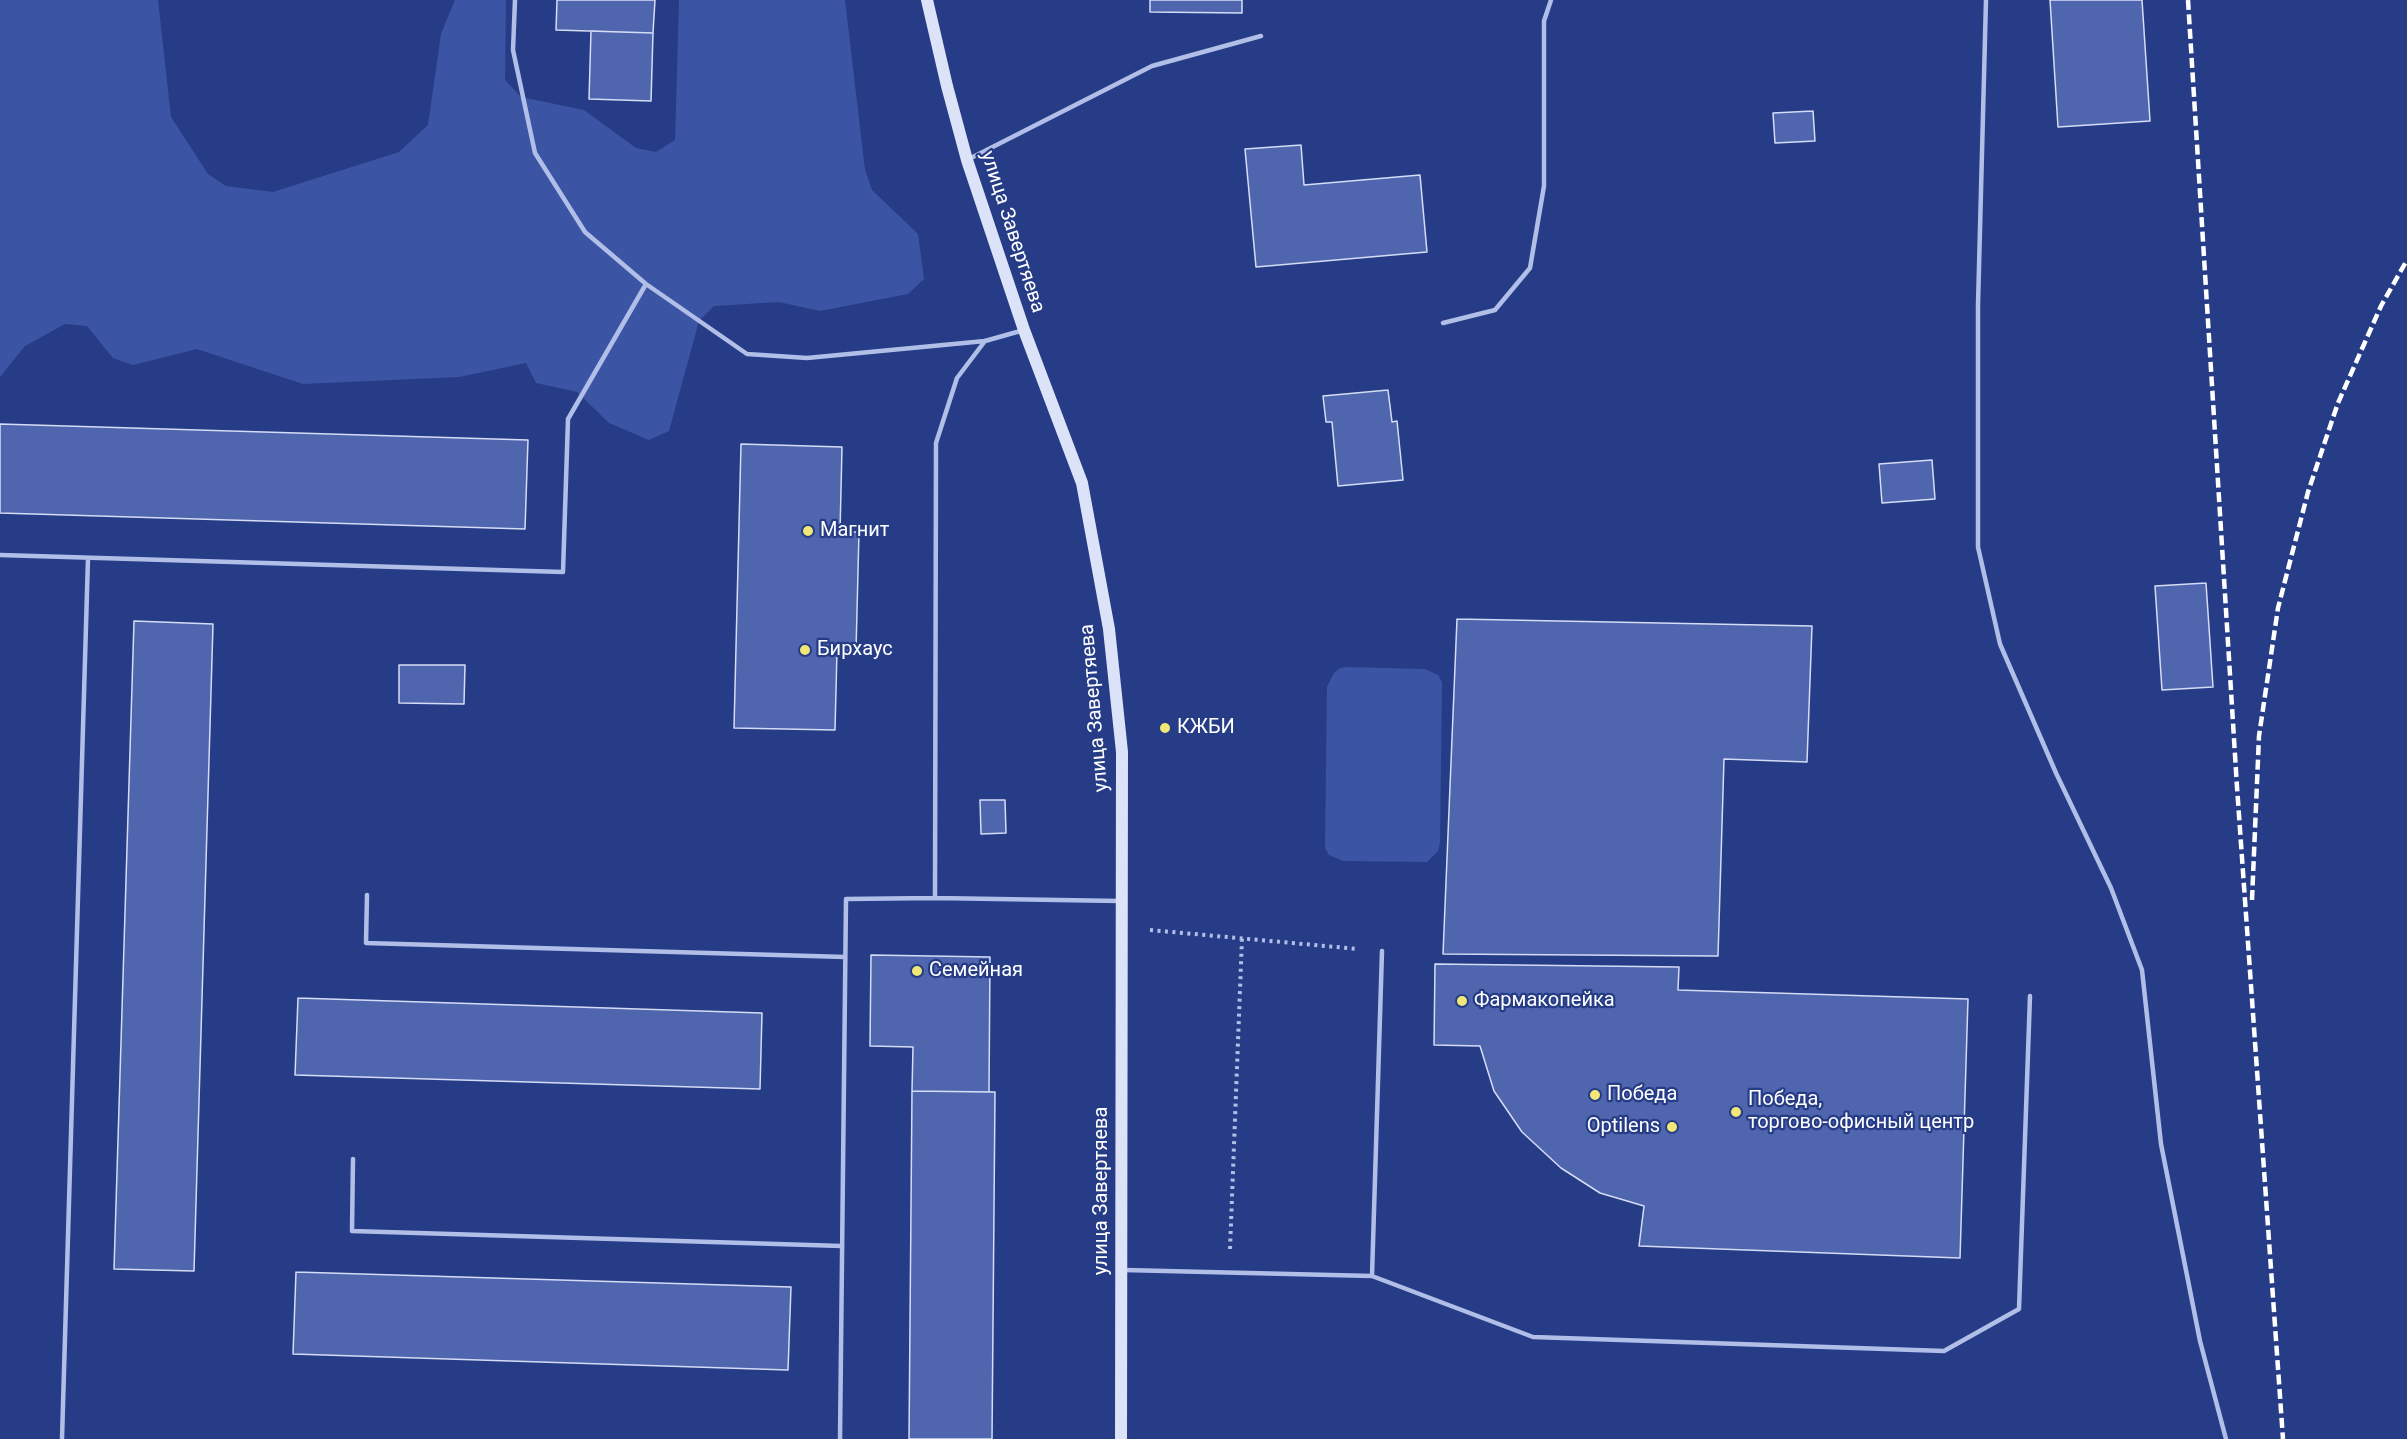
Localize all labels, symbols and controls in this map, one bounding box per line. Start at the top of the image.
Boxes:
street label: улица Завертяева [975,148,1049,316]
place label: Магнит [820,519,889,543]
marker: Магнит [801,524,815,538]
street label: улица Завертяева [1076,623,1114,793]
place label: Бирхаус [817,638,893,662]
marker: Бирхаус [798,643,812,657]
place label: КЖБИ [1177,716,1235,740]
marker: КЖБИ [1158,721,1172,735]
place label: Семейная [929,959,1023,983]
marker: Семейная [910,964,924,978]
place label: Фармакопейка [1474,989,1615,1013]
marker: Фармакопейка [1455,994,1469,1008]
place label: Победа [1607,1083,1677,1107]
marker: Победа [1588,1088,1602,1102]
place label: Победа, торгово-офисный центр [1748,1088,1974,1135]
marker: Победа, торгово-офисный центр [1729,1105,1743,1119]
street label: улица Завертяева [1090,1107,1114,1275]
place label: Optilens [1587,1115,1660,1139]
marker: Optilens [1665,1120,1679,1134]

